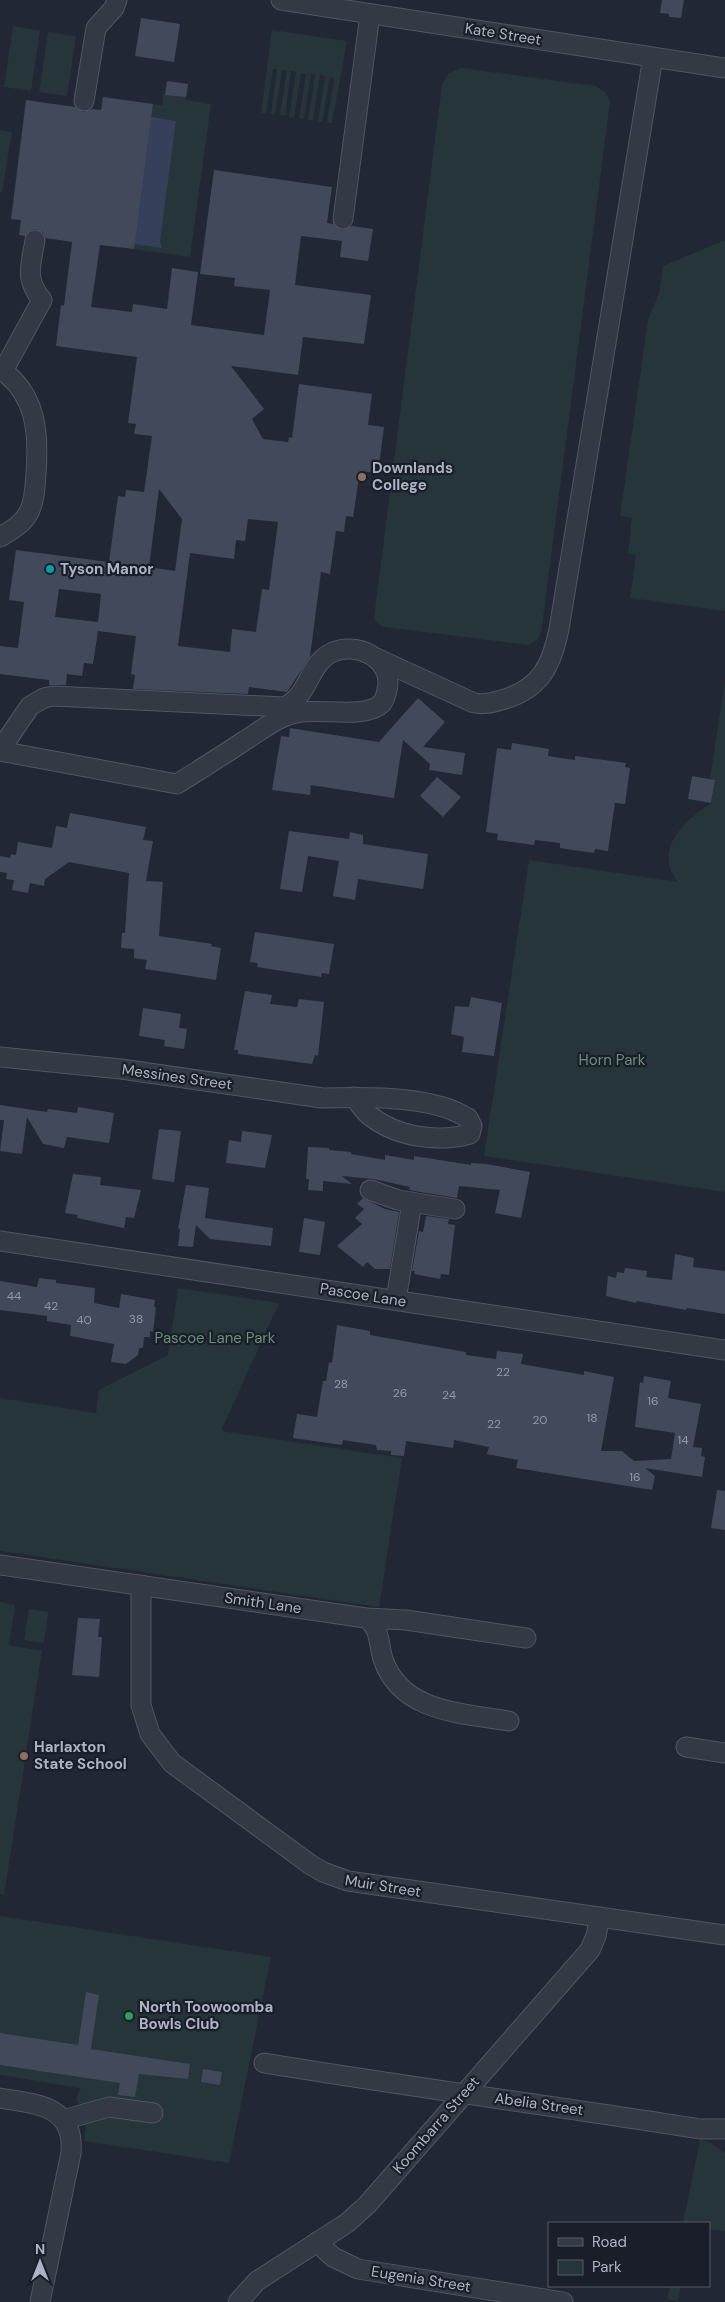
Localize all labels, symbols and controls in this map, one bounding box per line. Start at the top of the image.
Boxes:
street label: Kate Street [463,18,543,50]
place label: Downlands College [372,458,453,495]
marker: Downlands College [356,471,368,483]
place label: Tyson Manor [60,559,153,579]
marker: Tyson Manor [44,563,56,575]
park label: Horn Park [579,1050,646,1070]
street label: Messines Street [121,1059,233,1095]
street label: Pascoe Lane [318,1278,408,1312]
house number: 44 [7,1288,21,1304]
house number: 42 [44,1298,58,1314]
house number: 38 [129,1311,143,1327]
house number: 40 [76,1312,92,1328]
park label: Pascoe Lane Park [155,1328,276,1348]
house number: 22 [496,1364,510,1380]
house number: 28 [334,1376,348,1392]
house number: 26 [393,1385,407,1401]
house number: 24 [442,1387,456,1403]
house number: 16 [647,1393,659,1409]
house number: 18 [586,1410,598,1426]
house number: 20 [532,1412,548,1428]
house number: 22 [487,1416,501,1432]
house number: 14 [677,1432,689,1448]
house number: 16 [629,1469,641,1485]
street label: Smith Lane [223,1588,303,1618]
place label: Harlaxton State School [34,1737,127,1774]
marker: Harlaxton State School [18,1750,30,1762]
street label: Muir Street [343,1870,423,1902]
place label: North Toowoomba Bowls Club [139,1997,273,2034]
marker: North Toowoomba Bowls Club [123,2010,135,2022]
street label: Koombarra Street [388,2072,484,2178]
street label: Abelia Street [493,2088,585,2120]
legend [548,2222,710,2287]
text: Road [592,2232,627,2252]
north arrow [15,2237,65,2287]
text: N [35,2240,45,2258]
text: Park [592,2257,622,2277]
street label: Eugenia Street [370,2261,472,2297]

